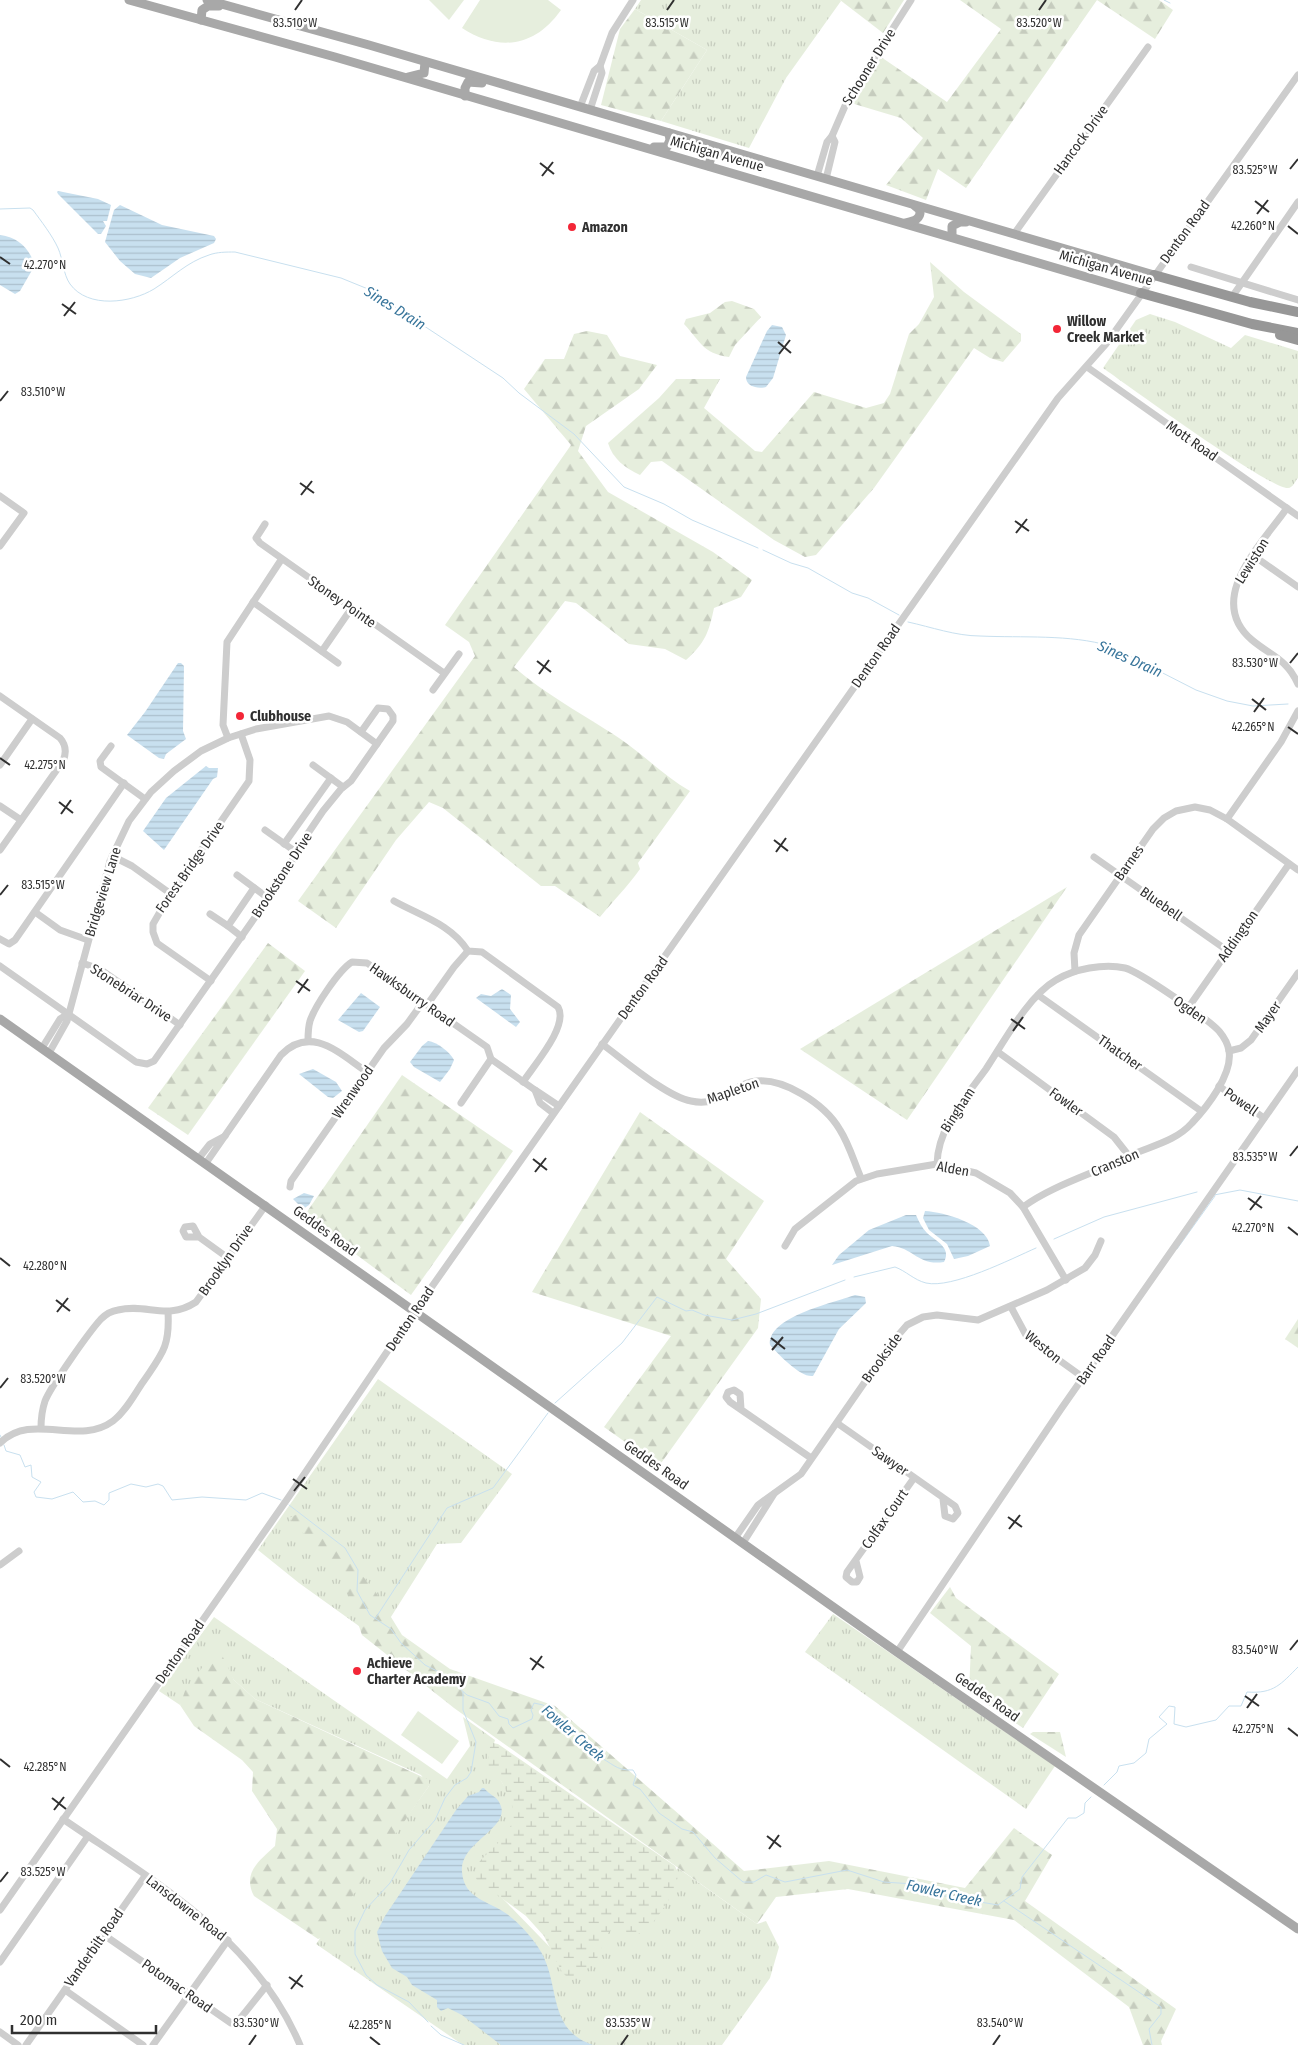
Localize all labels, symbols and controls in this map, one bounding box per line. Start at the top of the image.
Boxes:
text: 83.510°W [273,16,317,30]
text: 83.515°W [645,16,689,30]
text: 83.520°W [1016,16,1062,30]
street label: Schooner Drive [839,25,899,108]
street label: Hancock Drive [1050,102,1112,178]
street label: Michigan Avenue [668,133,766,175]
text: 83.525°W [1233,163,1277,177]
street label: Denton Road [1156,197,1214,267]
place label: Amazon [581,219,628,236]
text: 42.260°N [1231,219,1275,233]
marker: Amazon [566,221,578,233]
street label: Michigan Avenue [1057,247,1155,289]
text: 42.270°N [24,258,66,272]
water label: Sines Drain [360,282,429,334]
place label: Willow Creek Market [1067,313,1145,346]
marker: Willow Creek Market [1051,323,1063,335]
text: 83.510°W [21,385,65,399]
street label: Mott Road [1163,417,1221,465]
street label: Lewiston [1231,535,1273,587]
street label: Stoney Pointe [305,572,379,632]
street label: Denton Road [848,621,904,691]
water label: Sines Drain [1094,636,1165,681]
text: 83.530°W [1232,656,1278,670]
place label: Clubhouse [250,708,311,725]
marker: Clubhouse [234,710,246,722]
text: 42.265°N [1232,720,1274,734]
text: 42.275°N [24,758,66,772]
street label: Forest Bridge Drive [152,818,228,916]
street label: Brookstone Drive [248,829,316,921]
street label: Barnes [1111,842,1147,884]
street label: Bridgeview Lane [81,845,125,939]
text: 83.515°W [21,878,65,892]
street label: Bluebell [1137,883,1186,925]
street label: Addington [1214,907,1262,965]
street label: Denton Road [614,953,672,1023]
street label: Hawksburry Road [366,959,458,1031]
street label: Stonebriar Drive [87,960,175,1026]
street label: Ogden [1170,992,1210,1028]
street label: Mayer [1251,998,1285,1036]
street label: Thatcher [1095,1032,1146,1074]
street label: Wrenwood [329,1062,377,1122]
street label: Mapleton [705,1074,761,1108]
street label: Bingham [937,1084,979,1136]
street label: Fowler [1046,1084,1086,1120]
street label: Powell [1221,1084,1262,1120]
street label: Cranston [1088,1145,1142,1181]
text: 83.535°W [1233,1150,1277,1164]
street label: Alden [935,1158,971,1180]
street label: Geddes Road [290,1202,360,1260]
street label: Brooklyn Drive [195,1221,257,1299]
text: 42.270°N [1232,1221,1274,1235]
text: 42.280°N [23,1259,67,1273]
street label: Denton Road [382,1284,438,1354]
street label: Weston [1021,1327,1065,1367]
street label: Brookside [858,1330,906,1386]
street label: Barr Road [1073,1332,1119,1388]
text: 83.520°W [20,1372,66,1386]
street label: Geddes Road [620,1436,692,1494]
street label: Sawyer [868,1442,912,1480]
street label: Colfax Court [858,1485,912,1552]
street label: Denton Road [152,1617,208,1687]
text: 83.540°W [1232,1643,1278,1657]
place label: Achieve Charter Academy [366,1655,466,1688]
marker: Achieve Charter Academy [351,1665,363,1677]
street label: Geddes Road [951,1668,1023,1726]
water label: Fowler Creek [538,1701,608,1765]
text: 42.275°N [1232,1722,1274,1736]
text: 42.285°N [23,1760,67,1774]
text: 83.525°W [21,1865,65,1879]
street label: Lansdowne Road [143,1871,229,1945]
water label: Fowler Creek [905,1876,984,1911]
street label: Vanderbilt Road [61,1906,127,1990]
street label: Potomac Road [139,1956,215,2016]
scale bar [12,2002,156,2034]
text: 200 m [20,2011,57,2029]
text: 83.530°W [233,2016,279,2030]
text: 83.535°W [606,2016,650,2030]
text: 83.540°W [977,2016,1023,2030]
text: 42.285°N [348,2018,392,2032]

